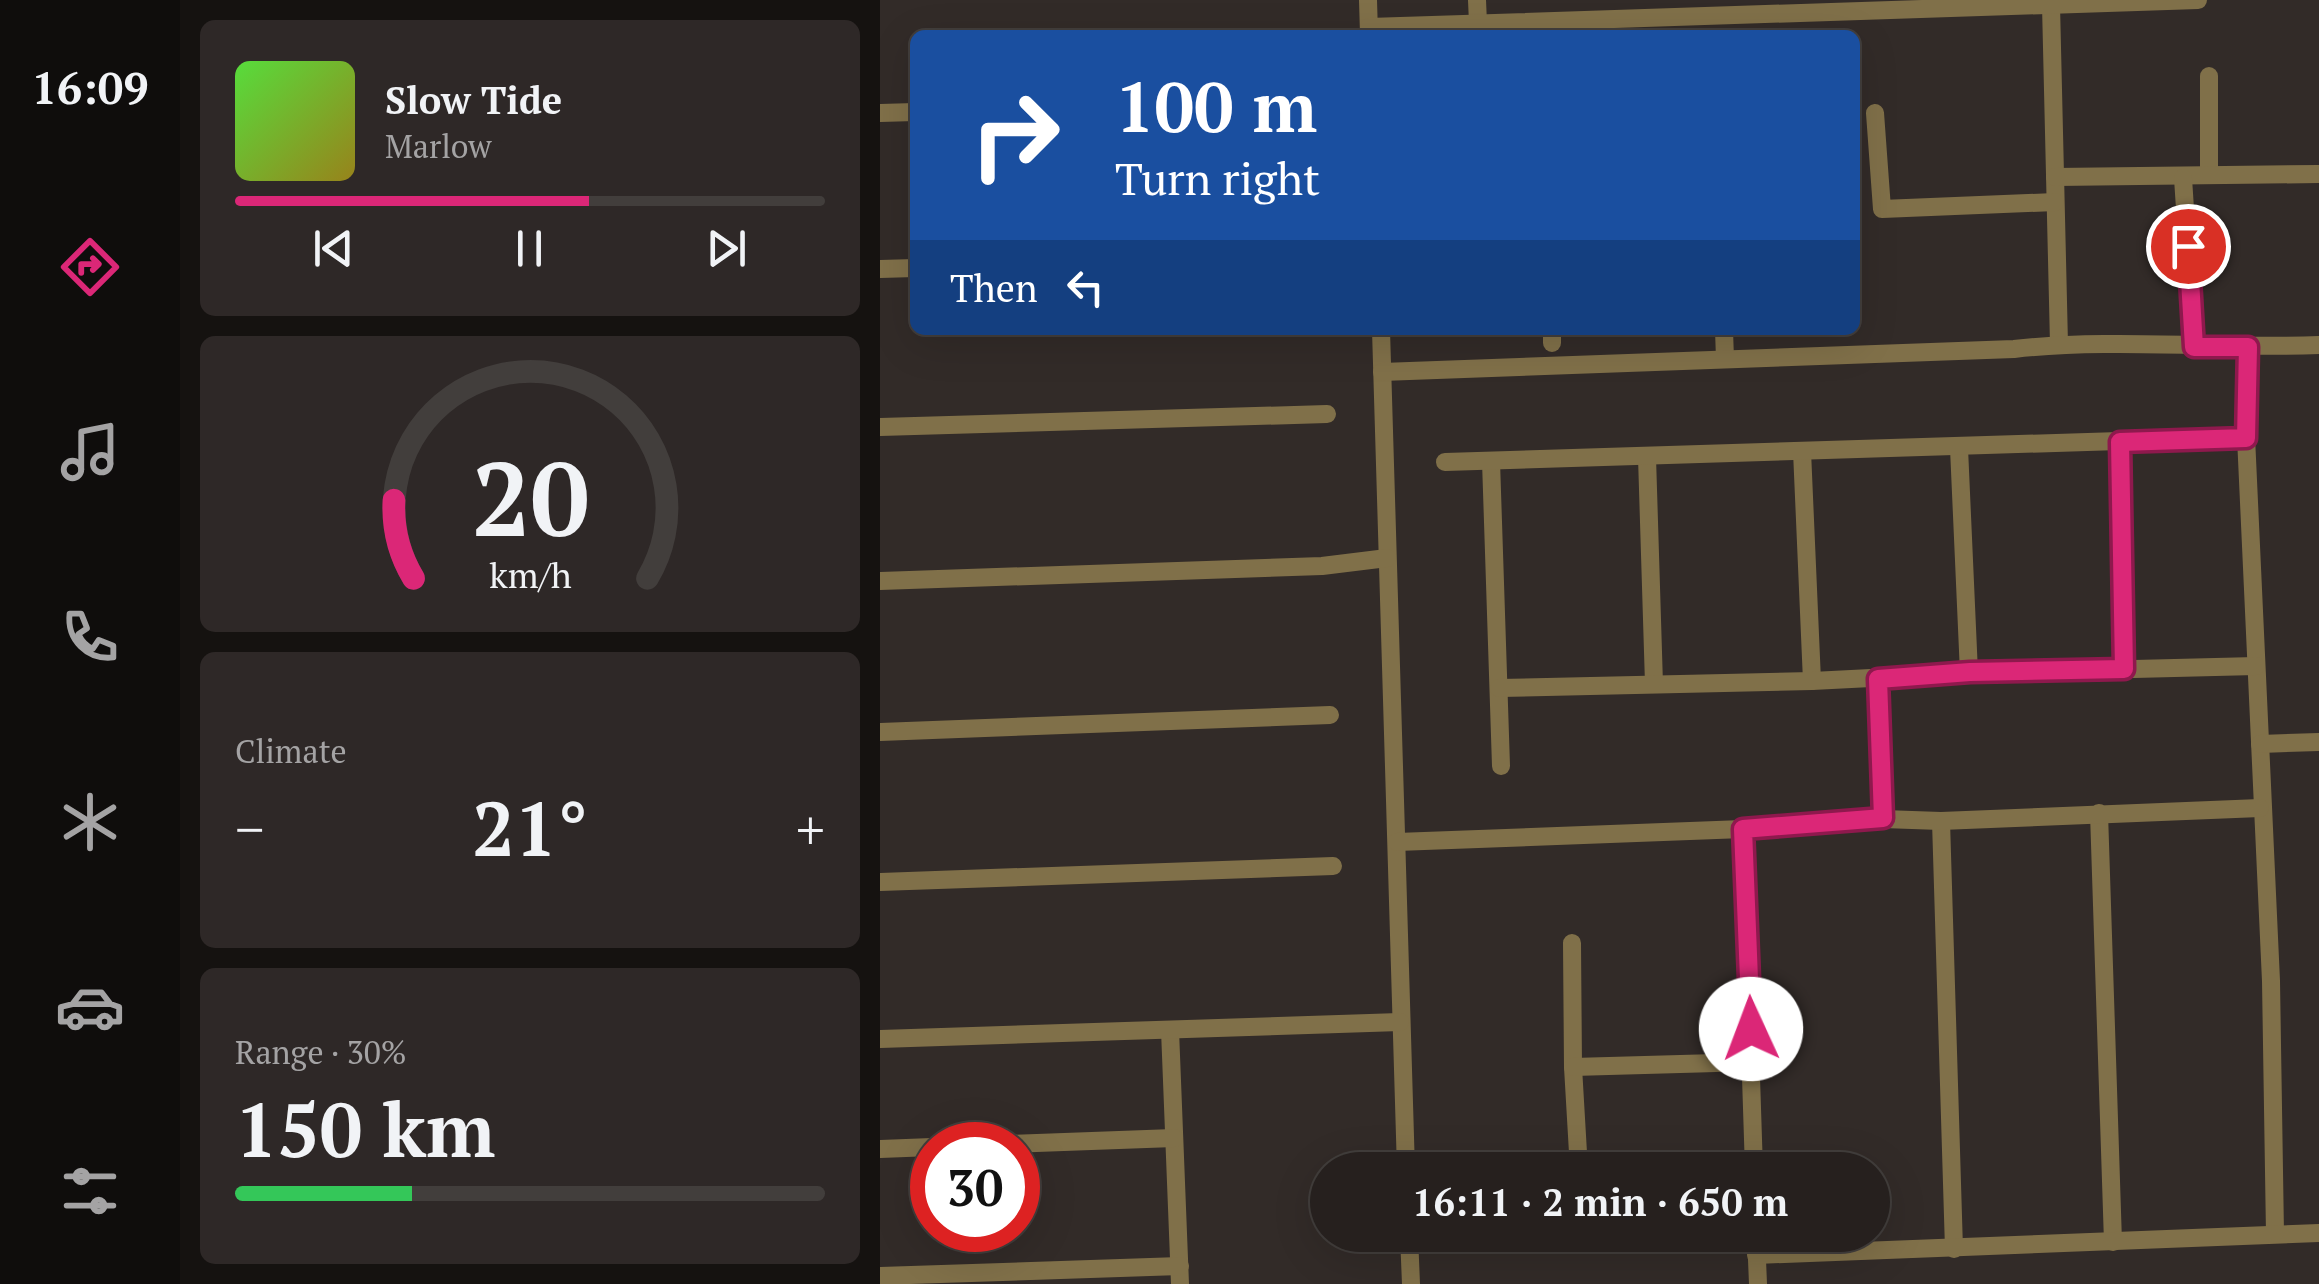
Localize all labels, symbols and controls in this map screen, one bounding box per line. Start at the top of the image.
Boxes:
text: 16:09 [31,57,149,117]
text: 100 m [1115,59,1317,152]
icon: right [950,70,1080,200]
text: Slow Tide [385,75,562,125]
text: Marlow [385,125,491,167]
text: Turn right [1115,148,1320,208]
pin [2146,204,2231,289]
icon: arrive [2161,219,2216,274]
icon: previous [306,221,361,276]
icon: pause [502,221,557,276]
icon: next [699,221,754,276]
icon: directions [55,232,125,302]
icon: left [1058,260,1113,315]
text: Then [950,263,1038,313]
icon: music [55,417,125,487]
text: 20 [471,428,589,566]
text: km/h [489,551,571,598]
icon: phone [55,602,125,672]
text: Climate [235,730,347,772]
text: 21° [472,778,588,877]
icon: climate [55,787,125,857]
text: − [235,792,264,865]
text: + [796,792,825,865]
icon: car [55,972,125,1042]
position arrow [1699,977,1803,1081]
text: Range · 30% [235,1031,407,1073]
text: 150 km [235,1079,495,1178]
speed limit sign: 30 [910,1122,1040,1252]
icon: filters [55,1156,125,1226]
text: 16:11 · 2 min · 650 m [1412,1177,1788,1227]

